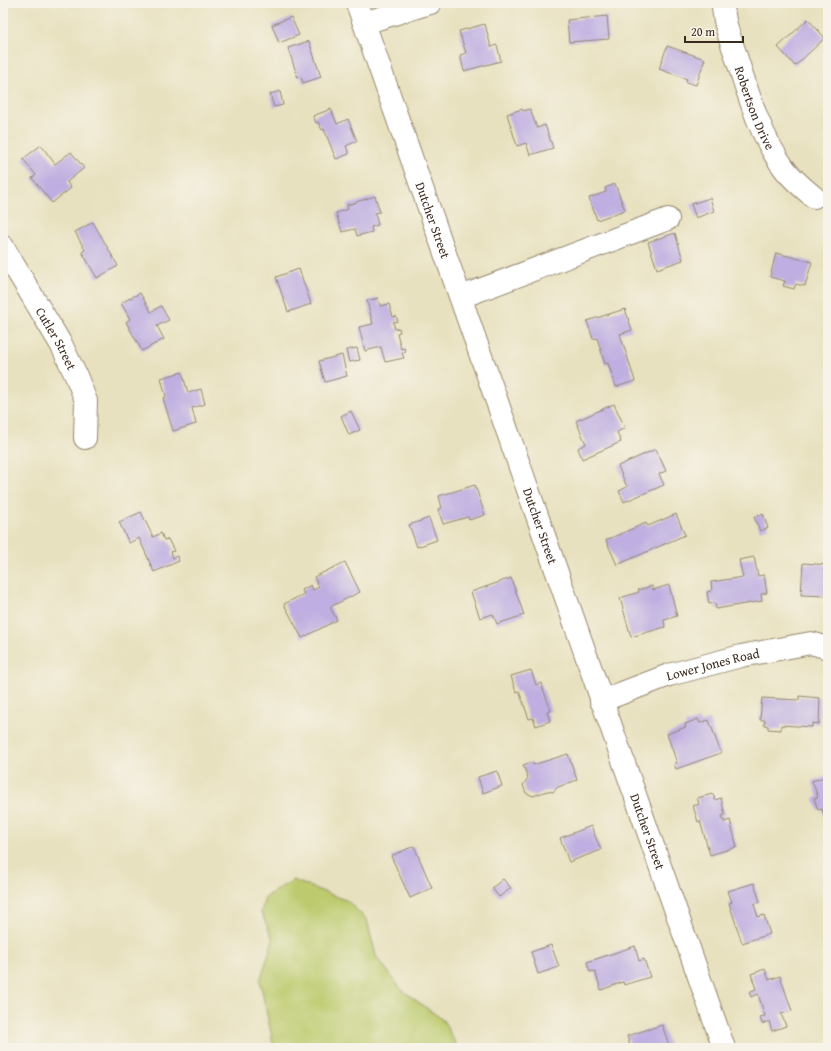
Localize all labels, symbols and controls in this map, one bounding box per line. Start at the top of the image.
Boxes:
scale bar [685,18,743,44]
text: 20 m [691,23,715,40]
street label: Robertson Drive [730,64,780,153]
street label: Dutcher Street [411,179,456,261]
street label: Cutler Street [31,303,82,374]
street label: Dutcher Street [518,485,563,567]
street label: Lower Jones Road [664,643,761,685]
street label: Dutcher Street [626,791,670,873]

